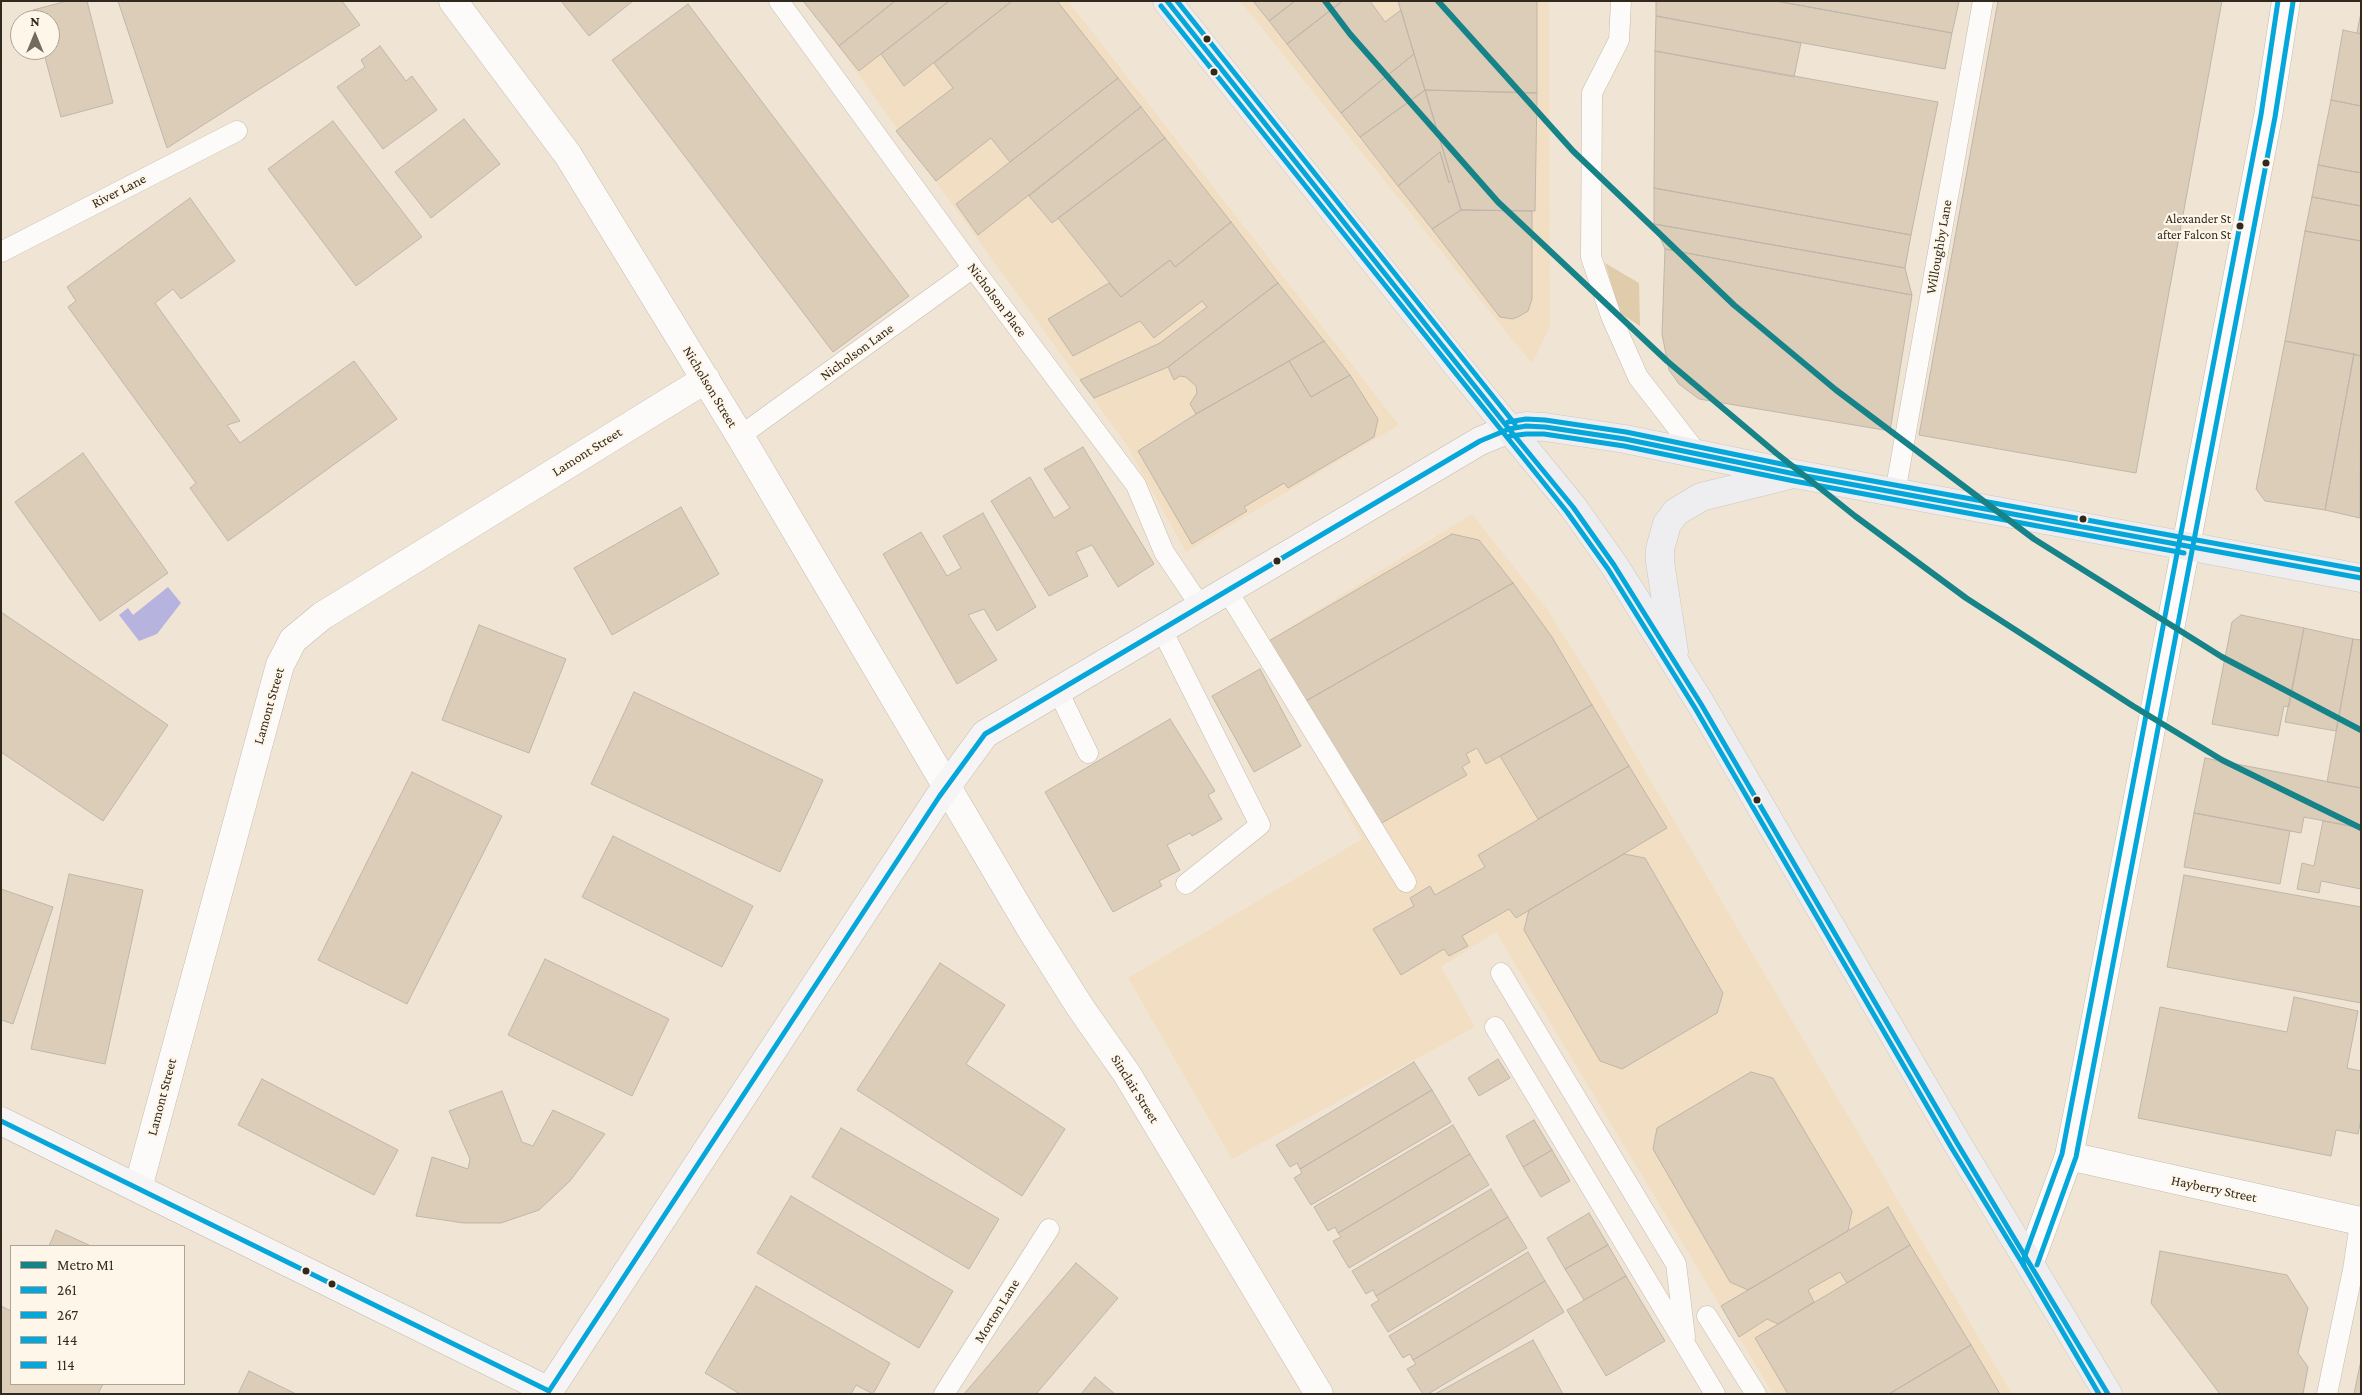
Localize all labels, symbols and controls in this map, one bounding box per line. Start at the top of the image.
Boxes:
north arrow [10,10,60,60]
text: N [30,13,40,29]
unlabelled marker [1202,34,1212,44]
unlabelled marker [1209,67,1219,77]
unlabelled marker [2261,158,2271,168]
street label: River Lane [89,170,149,212]
street label: Willoughby Lane [1922,198,1956,296]
place label: Alexander St after Falcon St [2157,211,2231,242]
marker: Alexander St after Falcon St [2235,221,2245,231]
street label: Nicholson Place [964,260,1030,340]
street label: Nicholson Lane [817,320,897,384]
street label: Nicholson Street [679,343,741,431]
street label: Lamont Street [549,424,625,480]
unlabelled marker [2078,514,2088,524]
unlabelled marker [1272,556,1282,566]
street label: Lamont Street [250,666,288,746]
unlabelled marker [1752,795,1762,805]
street label: Sinclair Street [1107,1052,1163,1126]
street label: Lamont Street [144,1057,180,1137]
street label: Hayberry Street [2170,1172,2258,1206]
legend [10,1245,185,1385]
text: Metro M1 [57,1257,114,1273]
unlabelled marker [301,1266,311,1276]
street label: Morton Lane [971,1276,1023,1346]
unlabelled marker [327,1279,337,1289]
text: 261 [57,1282,77,1298]
text: 267 [57,1307,78,1323]
text: 144 [57,1332,77,1348]
text: 114 [57,1357,75,1373]

